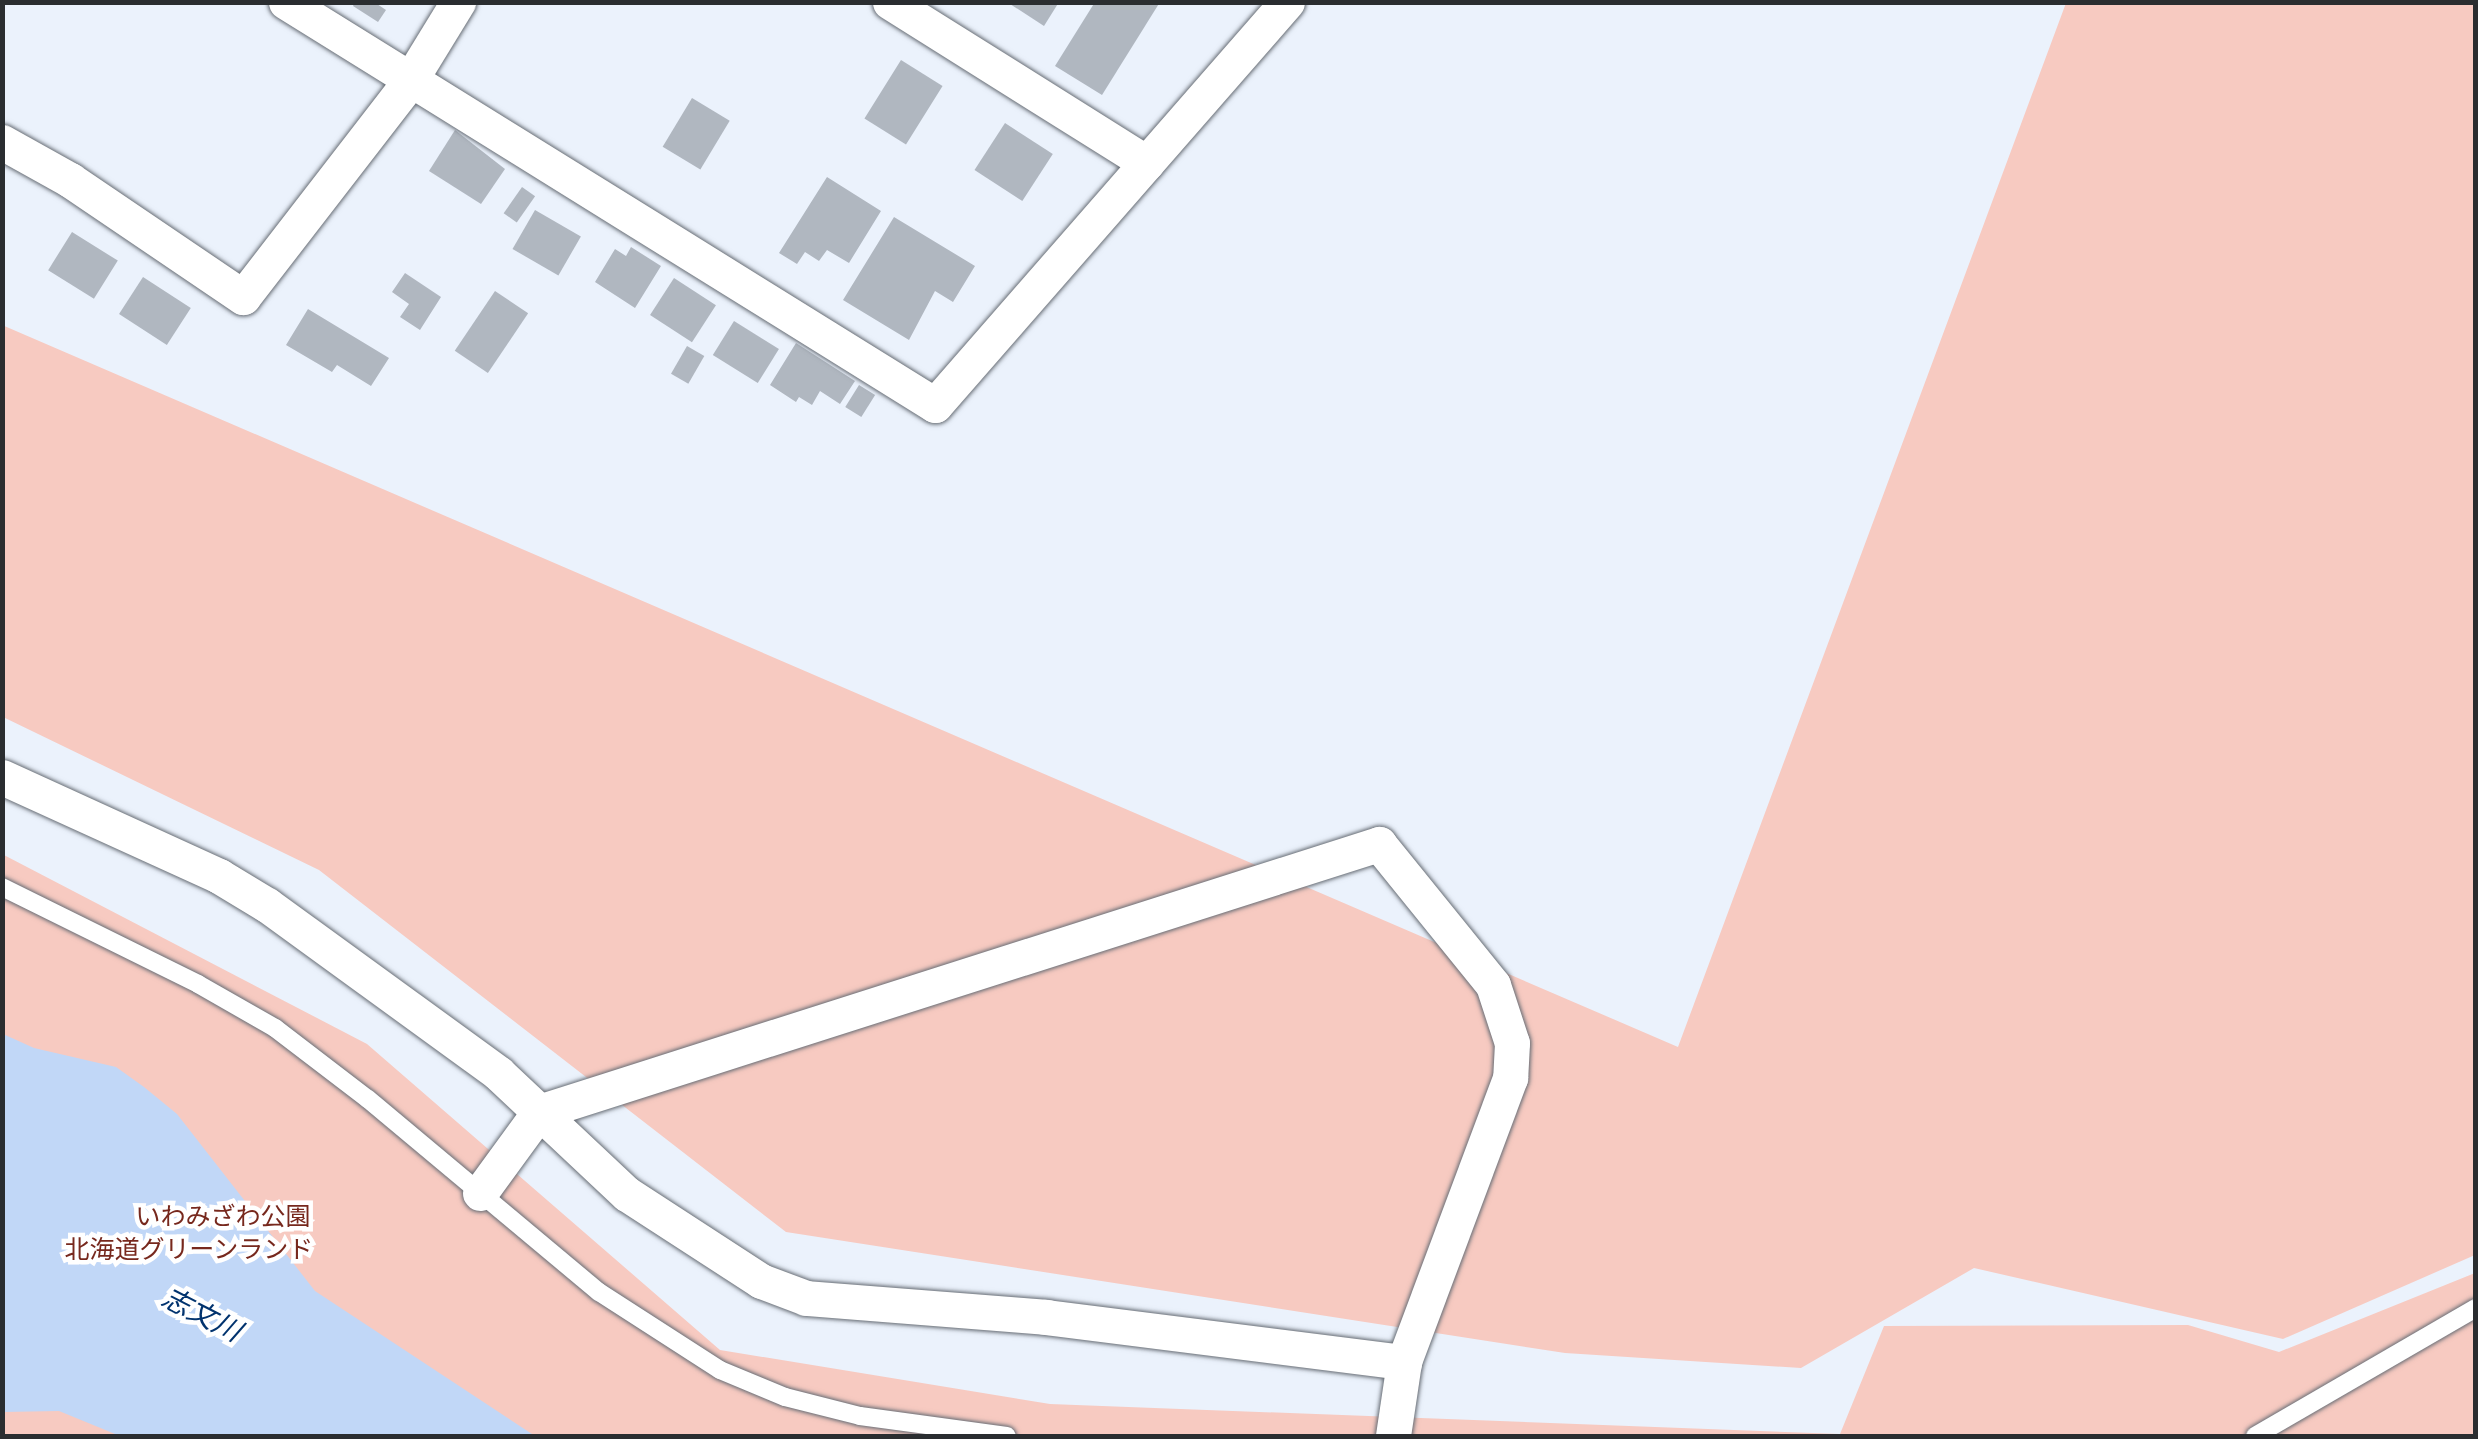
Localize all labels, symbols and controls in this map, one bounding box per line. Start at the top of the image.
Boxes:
park label: いわみざわ公園 [136,1201,310,1231]
park label: 北海道グリーンランド [64,1234,314,1264]
water label: 志文川 [157,1280,247,1348]

